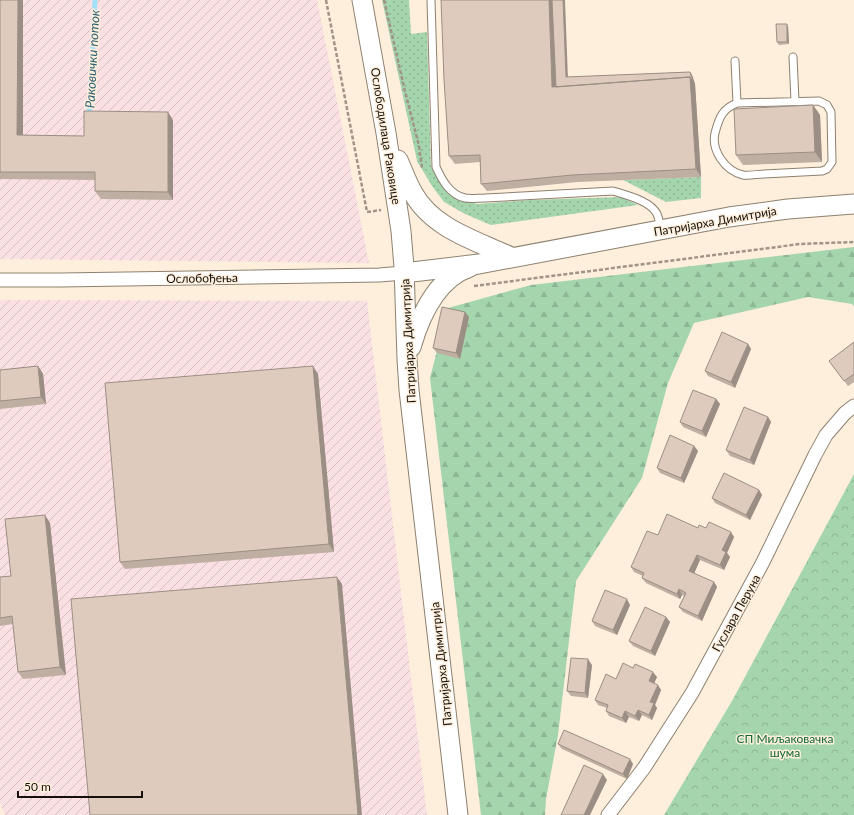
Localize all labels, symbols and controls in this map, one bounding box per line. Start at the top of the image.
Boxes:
water label: Раковички поток [81,9,103,109]
street label: Ослободилаца Раковице [368,66,404,206]
street label: Патријарха Димитрија [652,203,778,239]
street label: Ослобођења [166,270,238,286]
street label: Патријарха Димитрија [397,278,419,404]
street label: Гуслара Перуна [709,572,763,654]
street label: Патријарха Димитрија [427,601,455,727]
park label: СП Миљаковачка шума [737,731,834,760]
scale bar [18,773,142,799]
text: 50 m [24,779,51,794]

